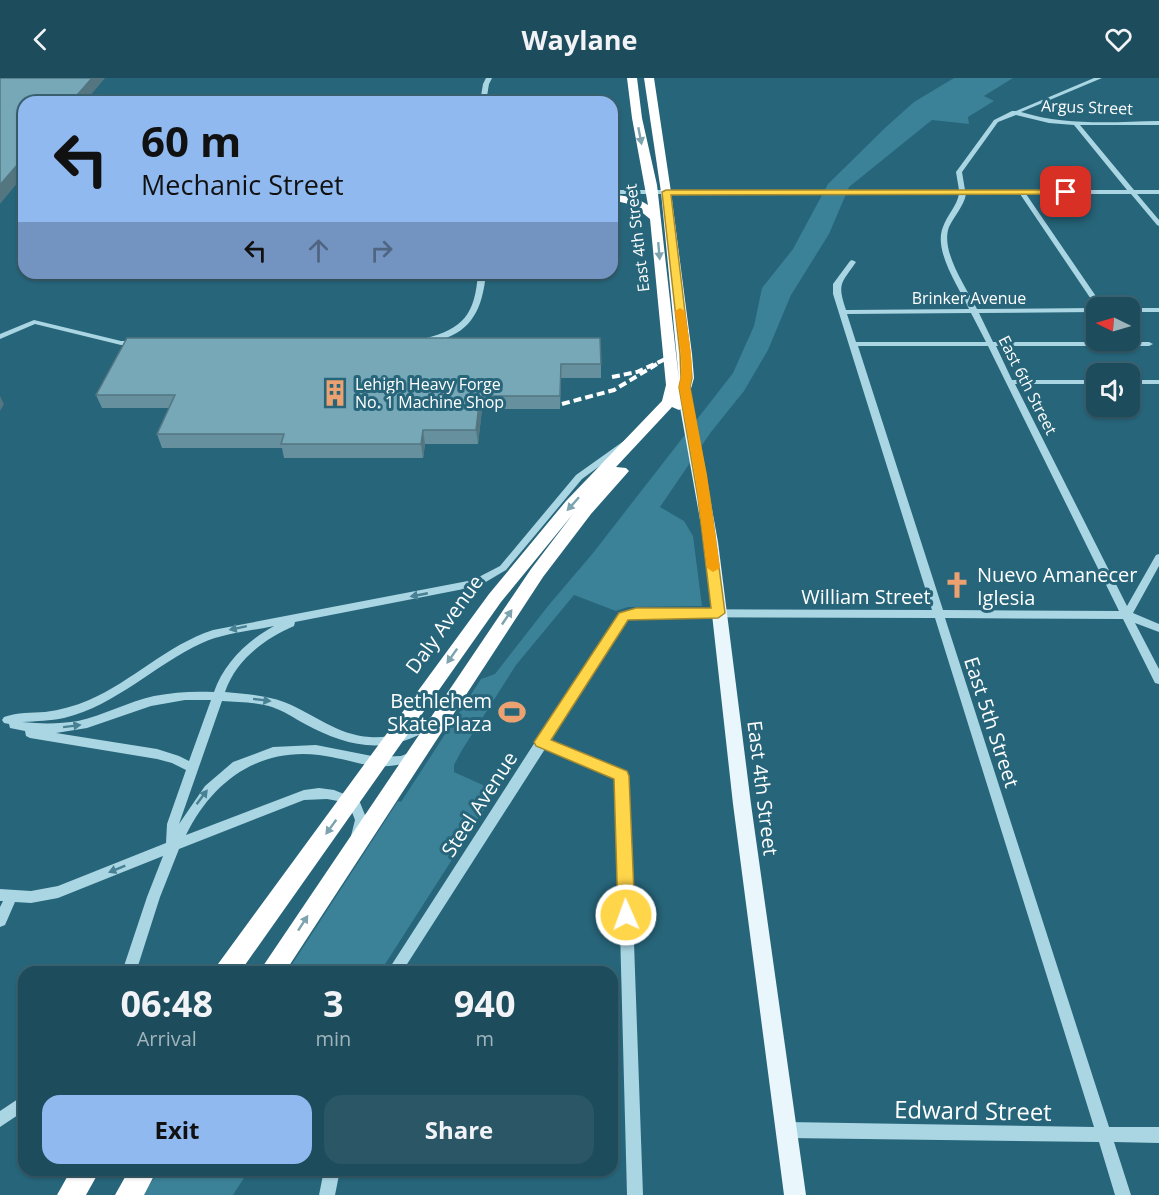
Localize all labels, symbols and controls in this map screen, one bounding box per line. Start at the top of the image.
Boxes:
text: Waylane [521,21,638,58]
icon: back [24,23,57,56]
icon: heart [1102,23,1135,56]
street label: Argus Street [1041,94,1133,120]
text: 60 m [141,112,241,169]
icon: left [42,120,120,198]
one-way arrow [636,126,645,145]
text: Mechanic Street [141,166,344,203]
pin [1040,166,1091,217]
icon: arrive [1049,175,1082,208]
street label: East 4th Street [619,182,655,293]
icon: left [239,234,272,267]
icon: ahead [302,234,335,267]
icon: right [365,234,398,267]
one-way arrow [654,241,664,260]
street label: Brinker Avenue [912,287,1026,309]
north arrow [1086,297,1140,351]
map controls [1086,297,1140,417]
street label: East 6th Street [994,332,1063,439]
button: sound [1086,363,1140,417]
place label: Lehigh Heavy Forge No. 1 Machine Shop [355,373,504,413]
building icon: Lehigh Heavy Forge No. 1 Machine Shop [320,378,350,408]
one-way arrow [566,496,580,511]
place label: Nuevo Amanecer Iglesia [977,561,1138,611]
street label: Daly Avenue [399,569,489,679]
church icon: Nuevo Amanecer Iglesia [942,570,972,600]
street label: William Street [801,583,931,610]
one-way arrow [410,591,429,600]
one-way arrow [501,609,512,625]
one-way arrow [228,624,247,634]
one-way arrow [446,648,458,664]
street label: East 5th Street [958,653,1026,791]
place label: Bethlehem Skate Plaza [387,687,492,737]
one-way arrow [253,696,272,705]
sports icon: Bethlehem Skate Plaza [497,697,527,727]
street label: East 4th Street [741,719,785,857]
one-way arrow [62,721,81,730]
street label: Steel Avenue [435,746,523,862]
one-way arrow [195,790,207,805]
one-way arrow [325,820,337,835]
one-way arrow [108,864,126,874]
position arrow [594,883,658,947]
one-way arrow [297,915,308,931]
text: 06:48 [120,979,213,1028]
text: 3 [323,979,344,1028]
text: 940 [454,979,516,1028]
text: Arrival [137,1025,197,1052]
text: min [315,1025,351,1052]
text: m [475,1025,494,1052]
street label: Edward Street [894,1092,1052,1128]
button: Exit [42,1095,312,1164]
button: Share [324,1095,594,1164]

